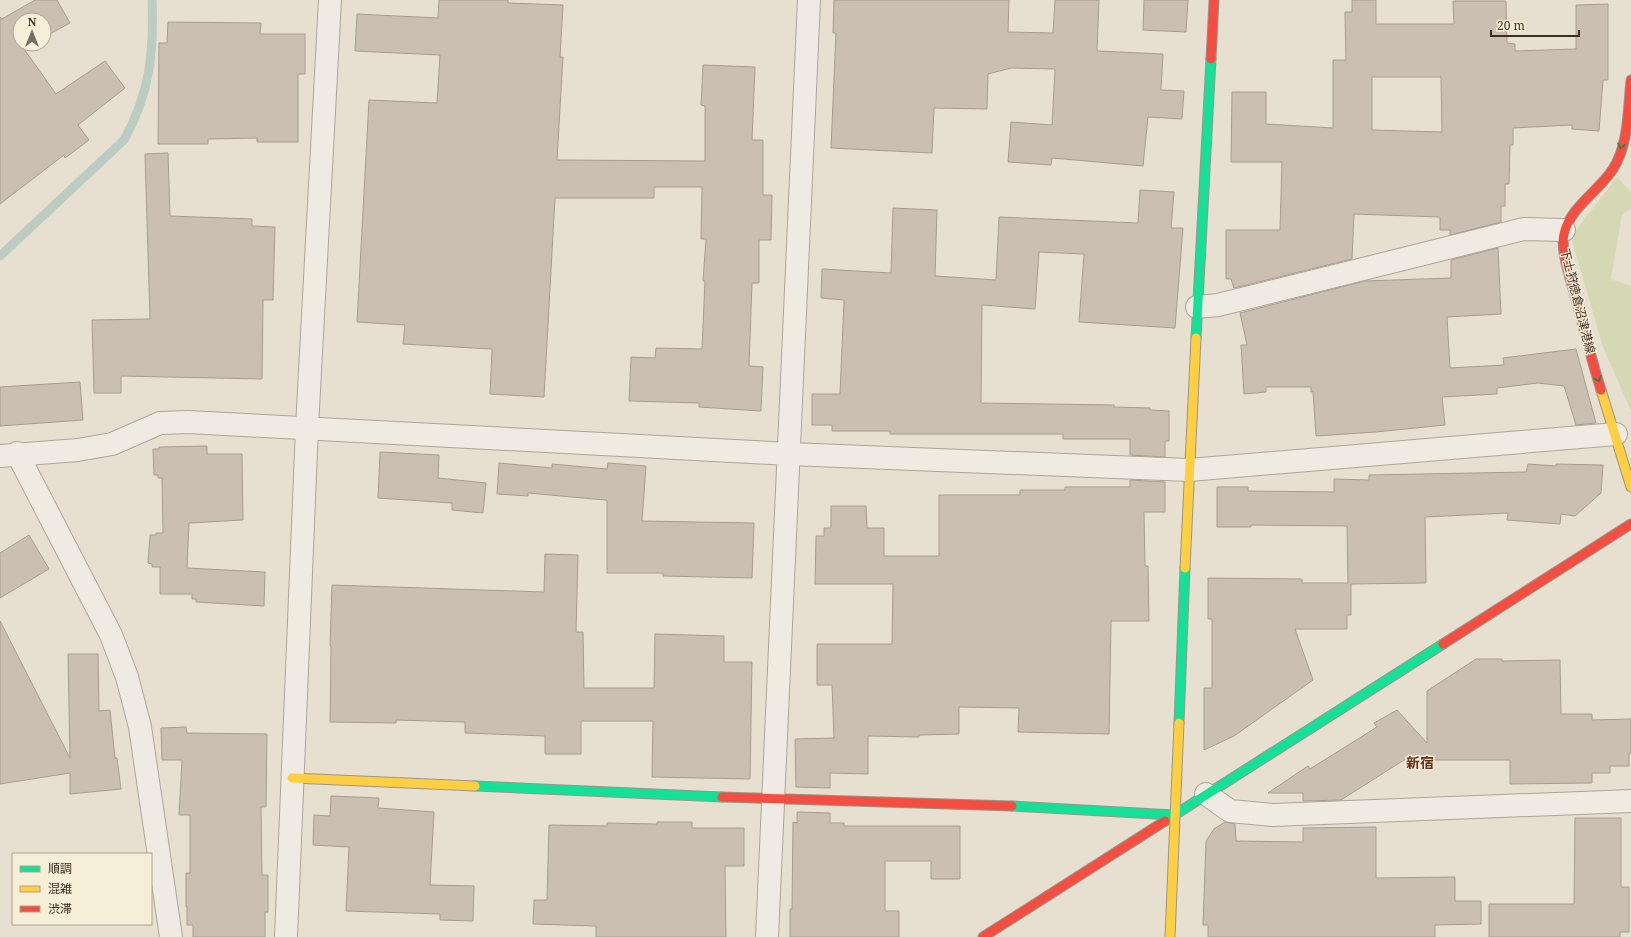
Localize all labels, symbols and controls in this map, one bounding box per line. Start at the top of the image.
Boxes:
north arrow [12,12,52,52]
scale bar [1491,12,1579,38]
text: N [28,14,37,29]
text: 20 m [1497,17,1525,34]
one-way arrow [1618,143,1626,149]
street label: 下土狩徳倉沼津港線 [1557,247,1599,355]
one-way arrow [1594,375,1602,382]
district label: 新宿 [1406,753,1434,772]
legend [12,853,152,925]
text: 順調 [48,860,72,877]
text: 混雑 [48,880,72,897]
text: 渋滞 [48,900,72,917]

